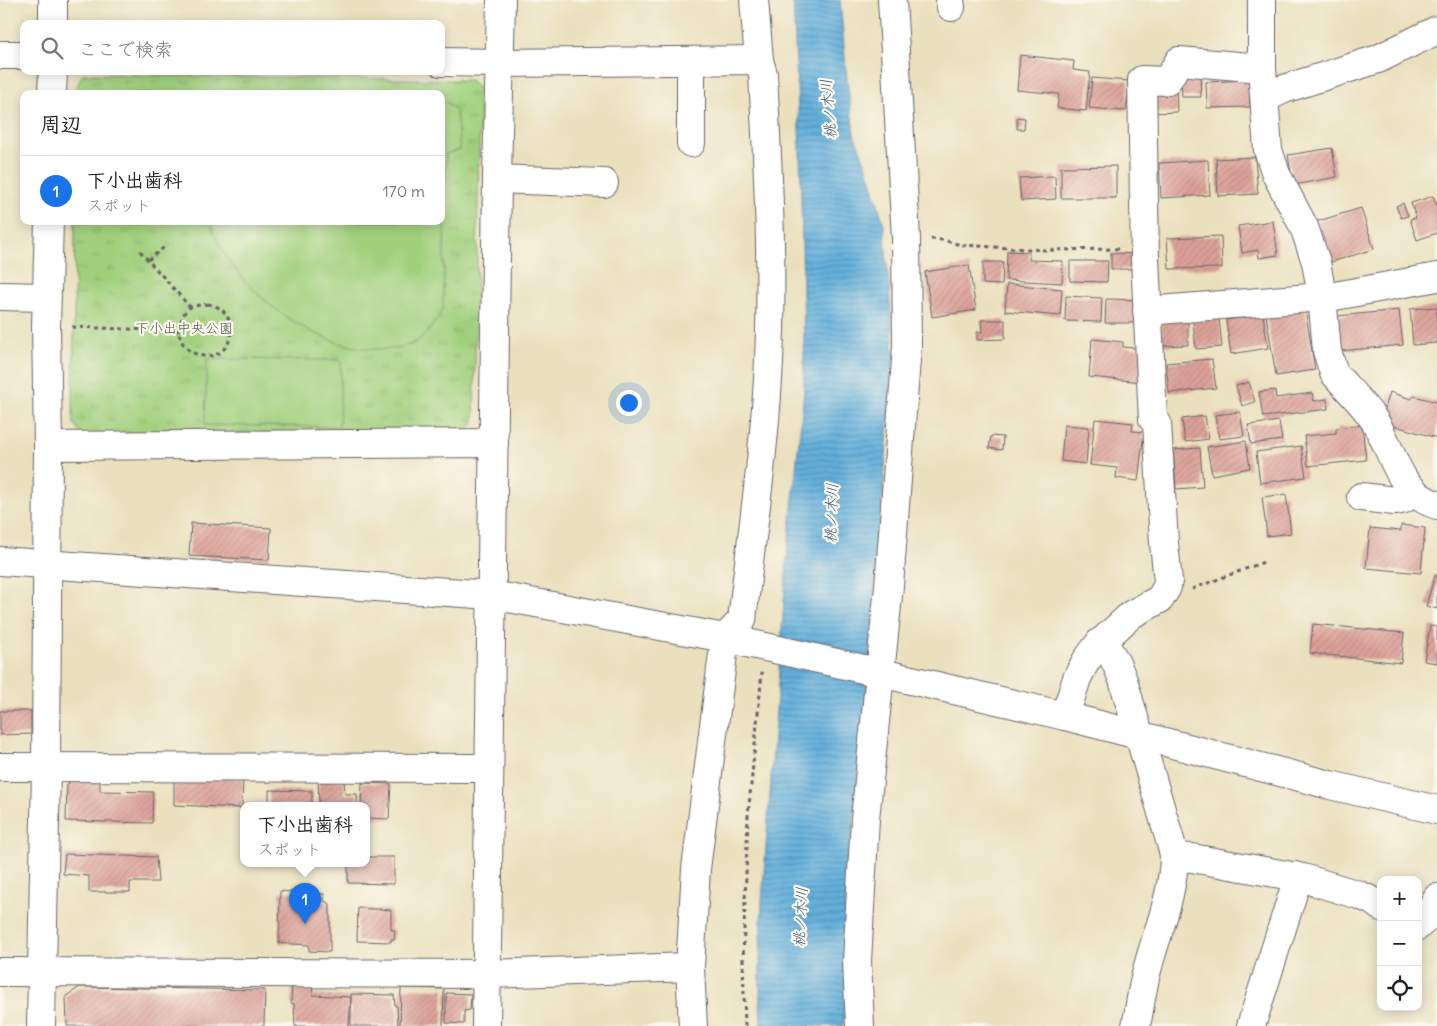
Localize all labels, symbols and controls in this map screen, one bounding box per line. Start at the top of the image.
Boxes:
search box [20,20,445,75]
icon: search [38,34,66,62]
text: ここで検索 [78,37,173,61]
water label: 桃ノ木川 [816,78,840,140]
text: 周辺 [40,111,82,138]
text: 下小出歯科 [87,168,182,192]
text: 1 [53,181,59,201]
text: 170 m [382,181,425,201]
text: スポット [87,195,151,215]
park label: 下小出中央公園 [135,319,233,337]
your location [616,390,642,416]
water label: 桃ノ木川 [820,483,842,543]
popup [240,802,370,867]
text: 下小出歯科 [257,812,353,836]
text: スポット [257,839,322,859]
map controls [1377,876,1422,1011]
button: + [1377,876,1422,921]
pin: 1 [289,883,321,924]
water label: 桃ノ木川 [789,887,811,947]
button: − [1377,921,1422,966]
button: locate [1377,966,1422,1011]

